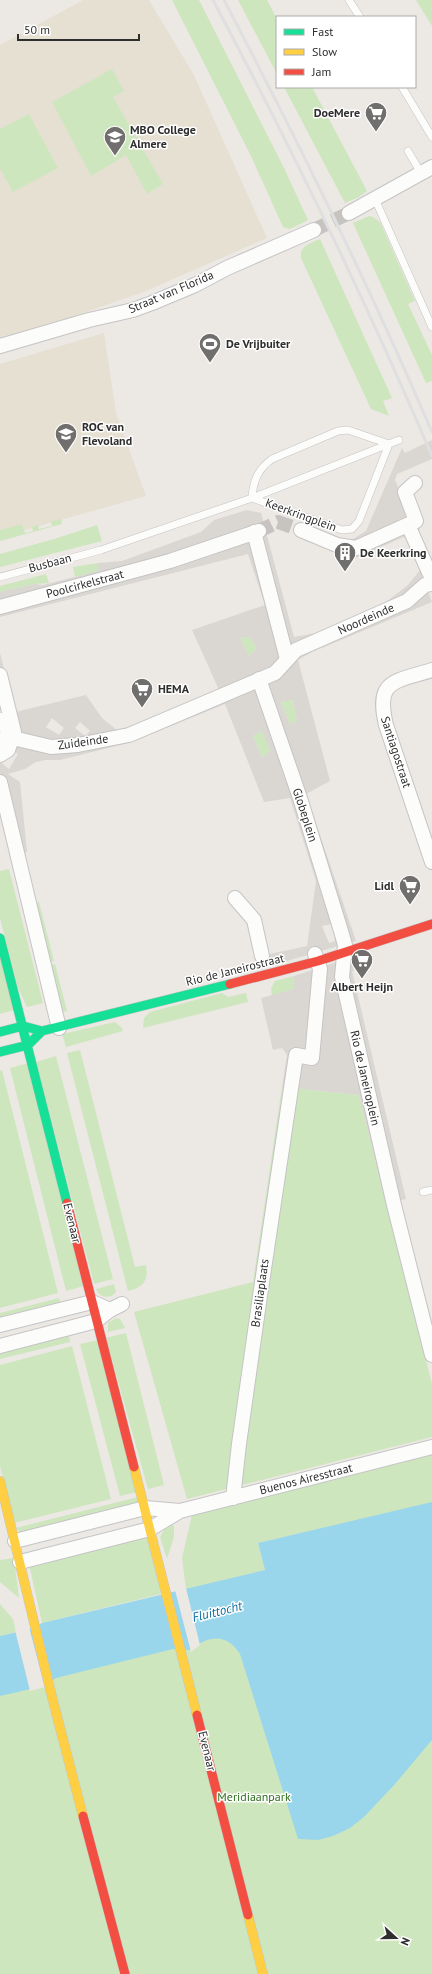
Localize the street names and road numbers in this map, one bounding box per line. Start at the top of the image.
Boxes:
street label: Straat van Florida [126,267,216,316]
street label: Keerkringplein [263,495,339,534]
street label: Busbaan [27,550,73,575]
street label: Poolcirkelstraat [44,566,125,601]
street label: Noordeinde [335,600,396,638]
street label: Santiagostraat [378,714,415,789]
street label: Zuideinde [57,731,109,752]
street label: Globeplein [290,786,321,844]
street label: Rio de Janeirostraat [184,950,286,989]
street label: Rio de Janeiroplein [347,1029,384,1127]
street label: Evenaar [60,1201,85,1244]
street label: Brasiliaplaats [247,1258,272,1328]
street label: Buenos Airesstraat [258,1460,354,1497]
street label: Evenaar [195,1729,220,1772]

